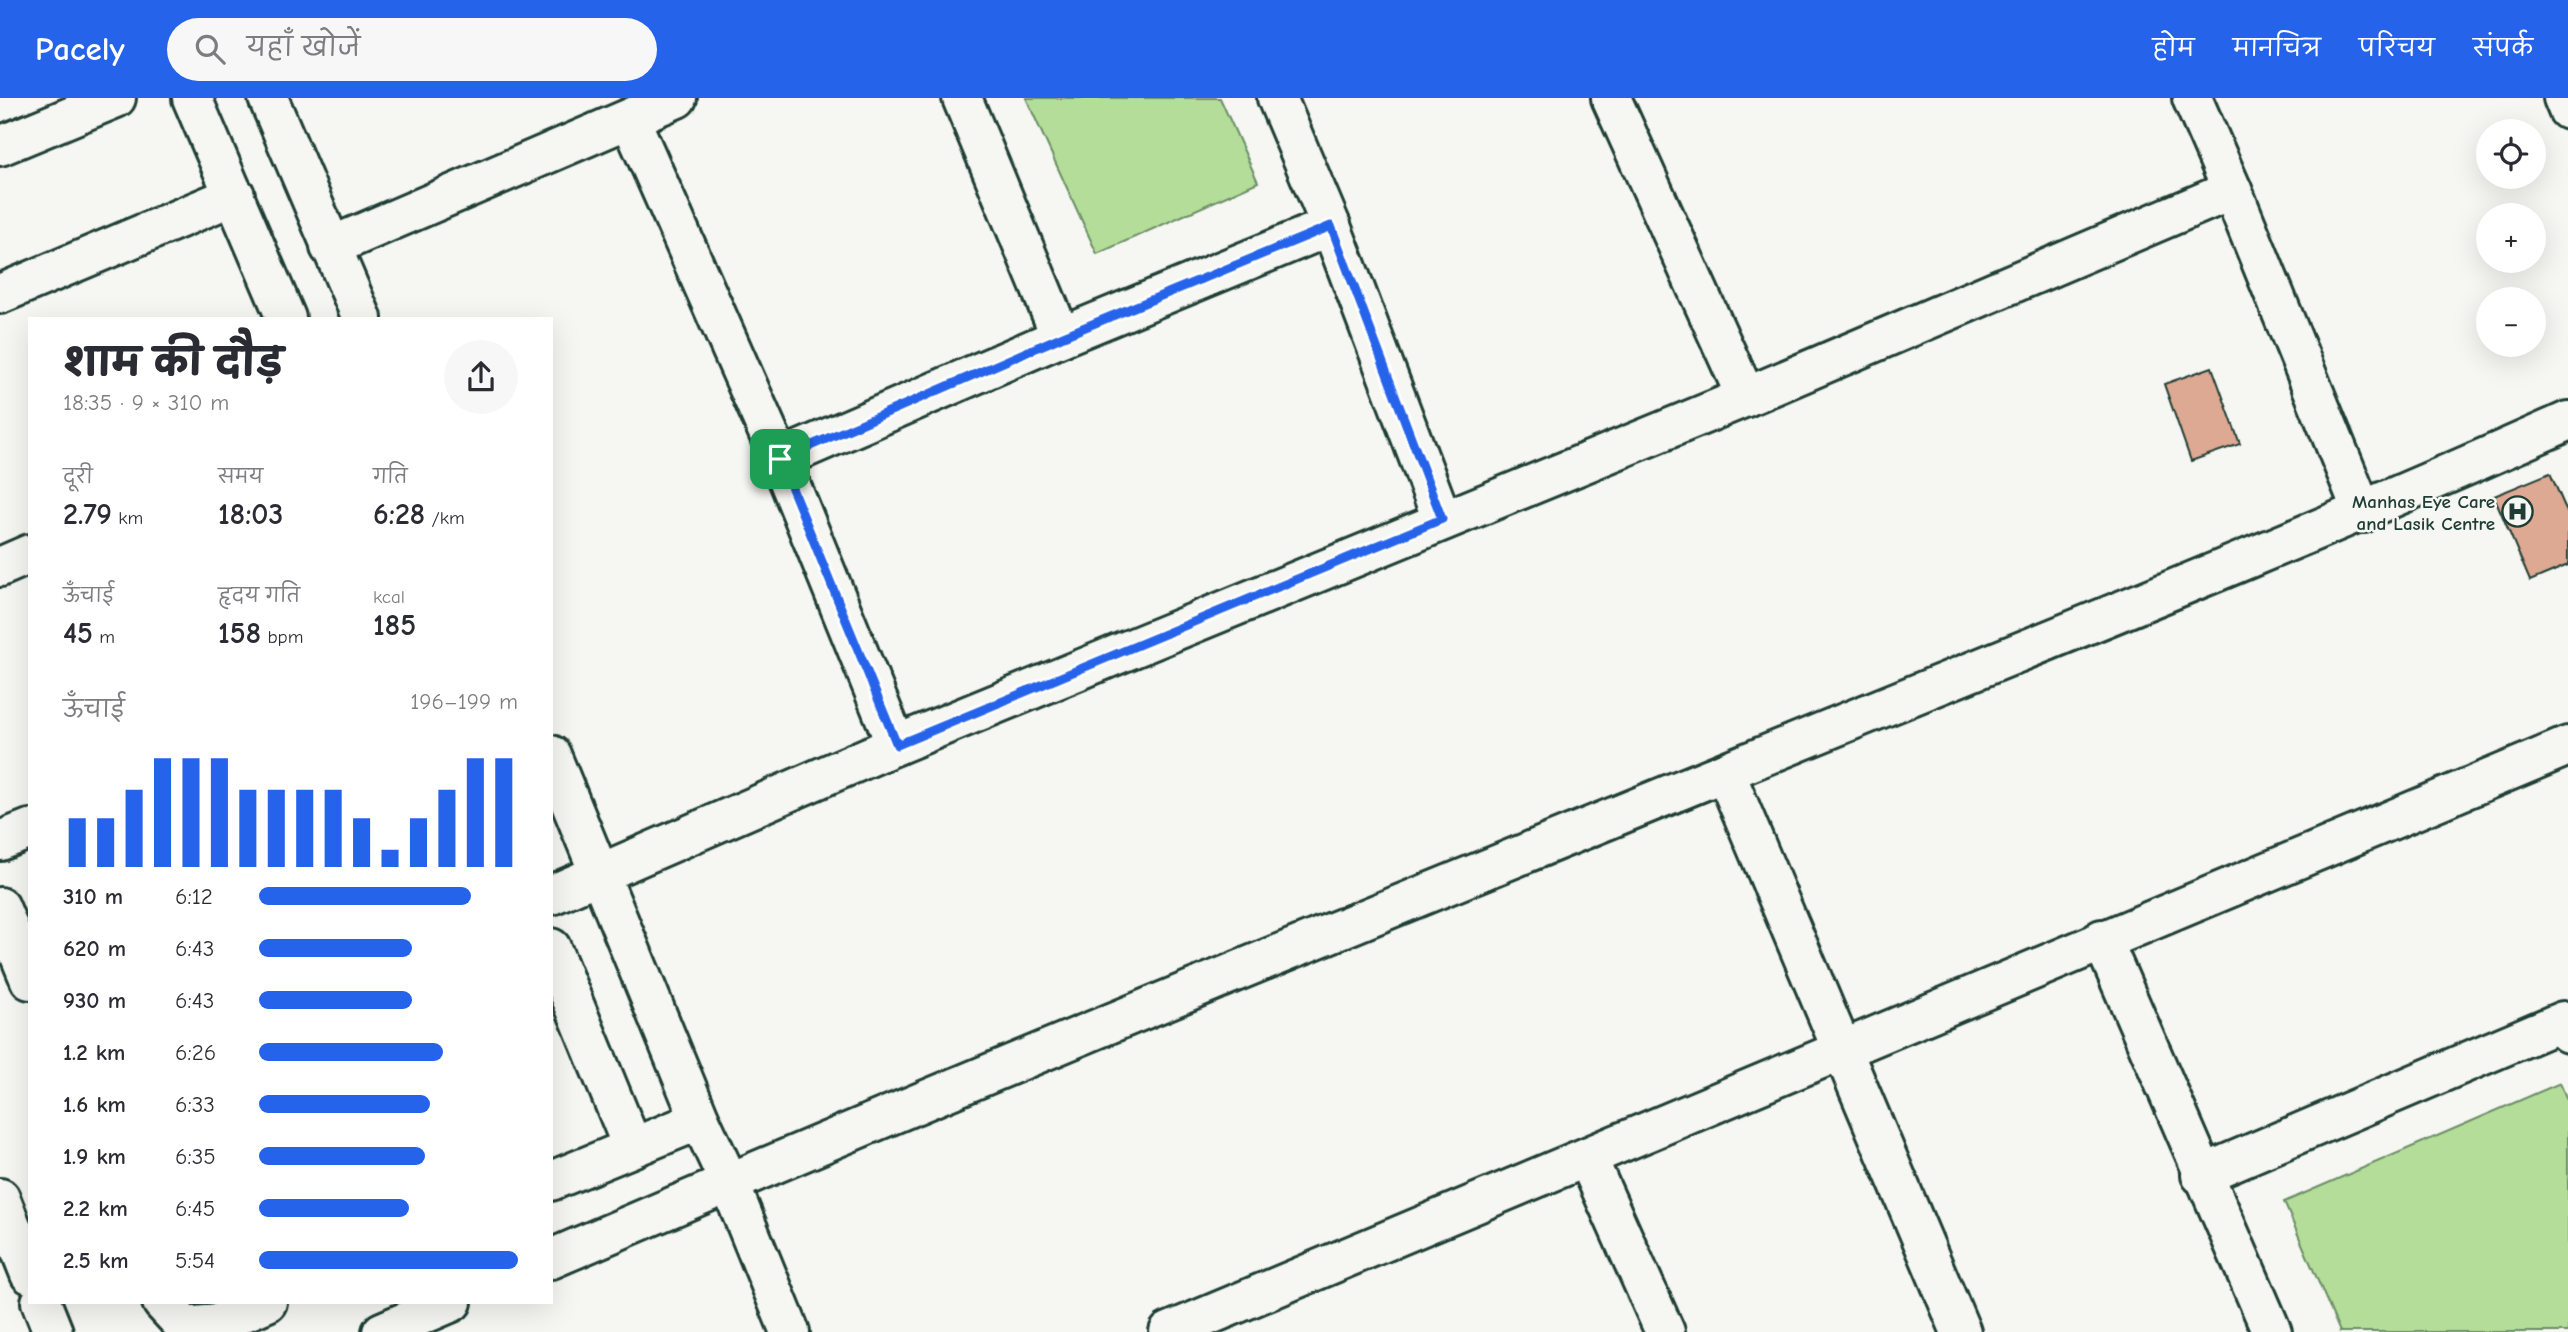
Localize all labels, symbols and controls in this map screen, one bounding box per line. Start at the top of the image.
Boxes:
search box [167,18,657,81]
text: Pacely [35,30,125,68]
icon: search [191,30,229,68]
text: यहाँ खोजें [247,33,360,63]
text: होम [2152,34,2195,62]
text: मानचित्र [2233,34,2321,62]
text: परिचय [2359,34,2435,62]
text: संपर्क [2473,34,2533,62]
map controls [2476,119,2546,357]
button: locate [2476,119,2546,189]
button: + [2476,203,2546,273]
button: − [2476,287,2546,357]
button: share [444,340,518,414]
text: शाम की दौड़ [63,341,283,385]
text: 18:35 · 9 × 310 m [63,389,229,416]
pin [750,429,810,489]
icon: arrive [761,440,799,478]
text: दूरी [63,466,93,488]
text: समय [218,466,263,488]
text: गति [373,466,408,488]
place label: Manhas Eye Care and Lasik Centre [2352,491,2495,535]
hospital icon: Manhas Eye Care and Lasik Centre [2501,495,2535,529]
text: 2.79 [63,497,112,532]
text: 18:03 [218,497,283,532]
text: 6:28 [373,497,425,532]
text: km [112,507,143,529]
text: /km [425,507,465,529]
text: ऊँचाई [63,585,114,607]
text: हृदय गति [218,585,300,607]
text: kcal [373,586,405,608]
text: 185 [373,608,416,643]
text: 45 [63,616,93,651]
text: 158 [218,616,261,651]
text: m [93,626,115,648]
text: bpm [261,626,303,648]
text: 196–199 m [410,688,518,715]
text: ऊँचाई [63,696,125,723]
text: 310 m [63,883,123,910]
text: 6:12 [175,883,213,910]
text: 620 m [63,935,126,962]
text: 6:43 [175,935,214,962]
text: 930 m [63,987,126,1014]
text: 6:43 [175,987,214,1014]
text: 1.2 km [63,1039,125,1066]
text: 6:26 [175,1039,216,1066]
text: 1.6 km [63,1091,126,1118]
text: 6:33 [175,1091,215,1118]
text: 1.9 km [63,1143,126,1170]
text: 6:35 [175,1143,216,1170]
text: 2.2 km [63,1195,128,1222]
text: 6:45 [175,1195,215,1222]
text: 2.5 km [63,1247,129,1274]
text: 5:54 [175,1247,215,1274]

